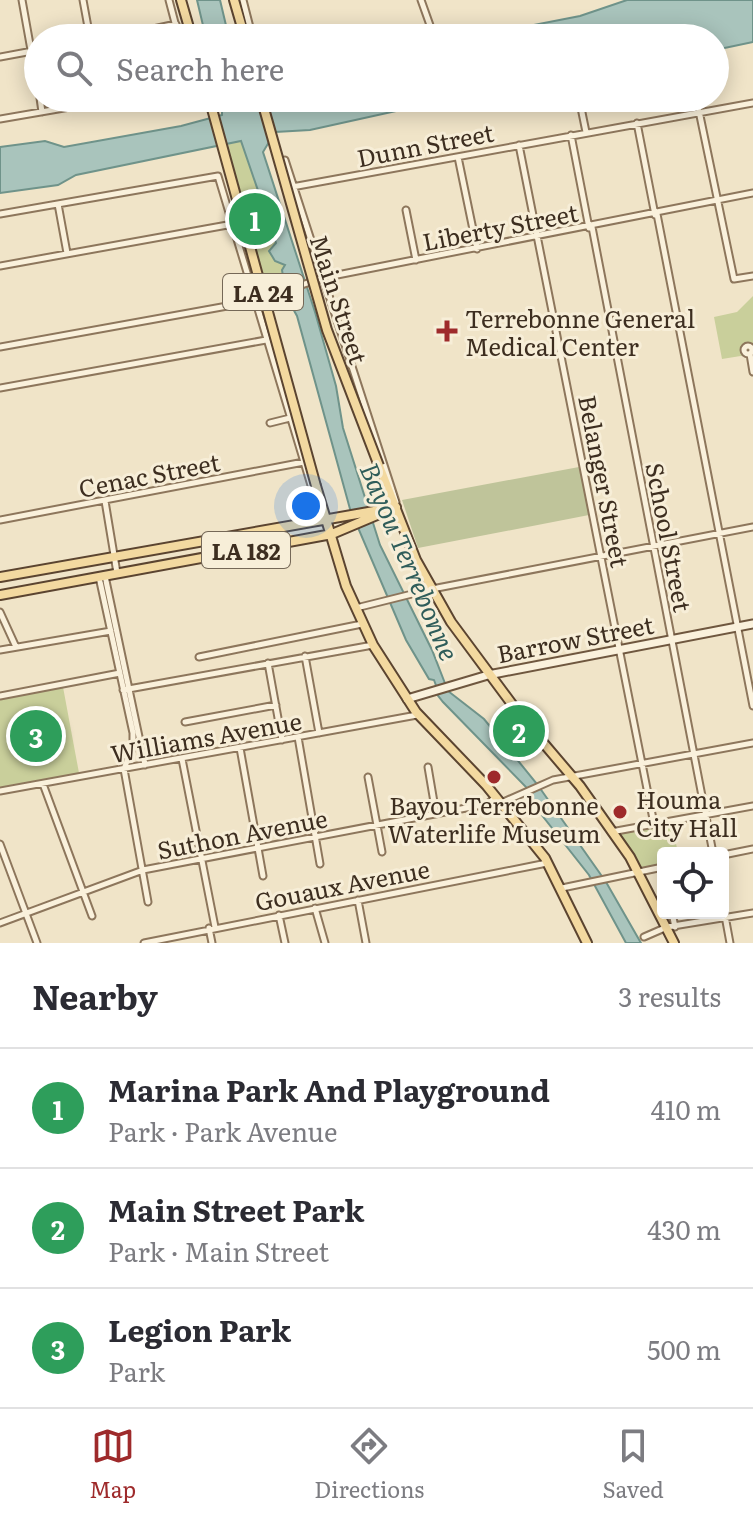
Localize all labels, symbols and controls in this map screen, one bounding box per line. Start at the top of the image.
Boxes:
search box [24,24,729,112]
icon: search [52,46,96,90]
text: Search here [116,46,284,90]
street label: Dunn Street [354,114,497,174]
pin: 1 [229,189,281,249]
street label: Liberty Street [419,194,581,258]
street label: Main Street [303,230,377,368]
road number: LA 24 [223,274,303,310]
place label: Terrebonne General Medical Center [465,300,695,363]
marker: Terrebonne General Medical Center [436,320,458,342]
street label: Belanger Street [571,392,639,570]
street label: Cenac Street [75,443,223,505]
water label: Bayou Terrebonne [352,456,470,666]
street label: School Street [638,459,702,615]
your location [286,486,326,526]
road number: LA 182 [202,532,290,568]
street label: Barrow Street [494,606,657,670]
pin: 2 [493,701,545,761]
street label: Williams Avenue [108,702,304,770]
pin: 3 [10,706,62,766]
marker: Bayou Terrebonne Waterlife Museum [485,768,503,786]
place label: Houma City Hall [636,781,737,844]
place label: Bayou Terrebonne Waterlife Museum [388,787,600,850]
street label: Suthon Avenue [154,799,330,867]
marker: Houma City Hall [611,803,629,821]
map controls [657,847,729,919]
button: locate [657,847,729,919]
street label: Gouaux Avenue [252,850,432,918]
text: Nearby [32,970,158,1020]
text: 3 results [618,976,721,1015]
text: Marina Park And Playground [108,1067,550,1111]
text: 1 [53,1089,63,1128]
text: 410 m [651,1089,721,1128]
text: Park · Park Avenue [108,1111,338,1150]
text: Main Street Park [108,1187,364,1231]
text: 2 [51,1209,65,1248]
text: 430 m [647,1209,721,1248]
text: Park · Main Street [108,1231,329,1270]
text: Legion Park [108,1307,291,1351]
text: 3 [51,1329,65,1368]
text: 500 m [647,1329,721,1368]
text: Park [108,1351,165,1390]
tab: Map [89,1424,136,1505]
tab: Directions [314,1424,424,1505]
tab: Saved [603,1424,664,1505]

